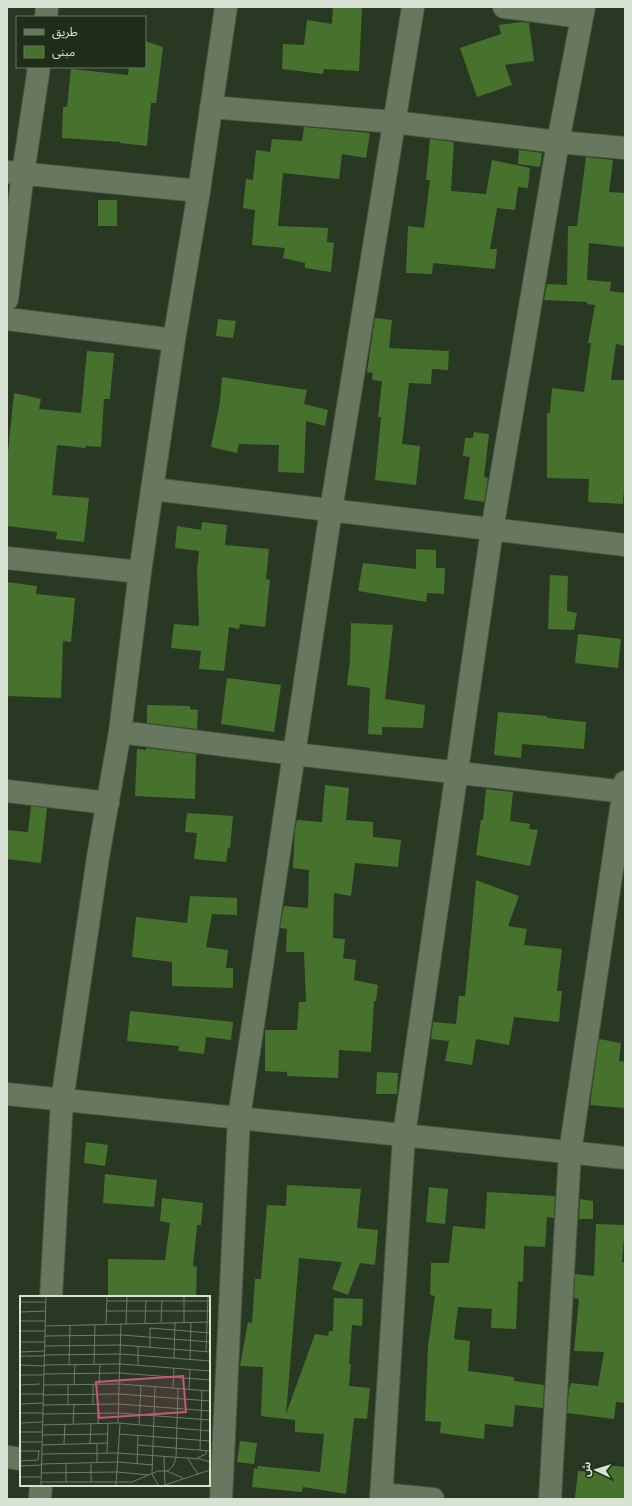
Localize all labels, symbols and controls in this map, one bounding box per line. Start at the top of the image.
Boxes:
legend [16,16,146,68]
text: طريق [52,26,78,40]
text: مبنى [52,46,75,59]
inset map [20,1296,210,1486]
north arrow [576,1450,616,1490]
text: ش [581,1461,594,1477]

